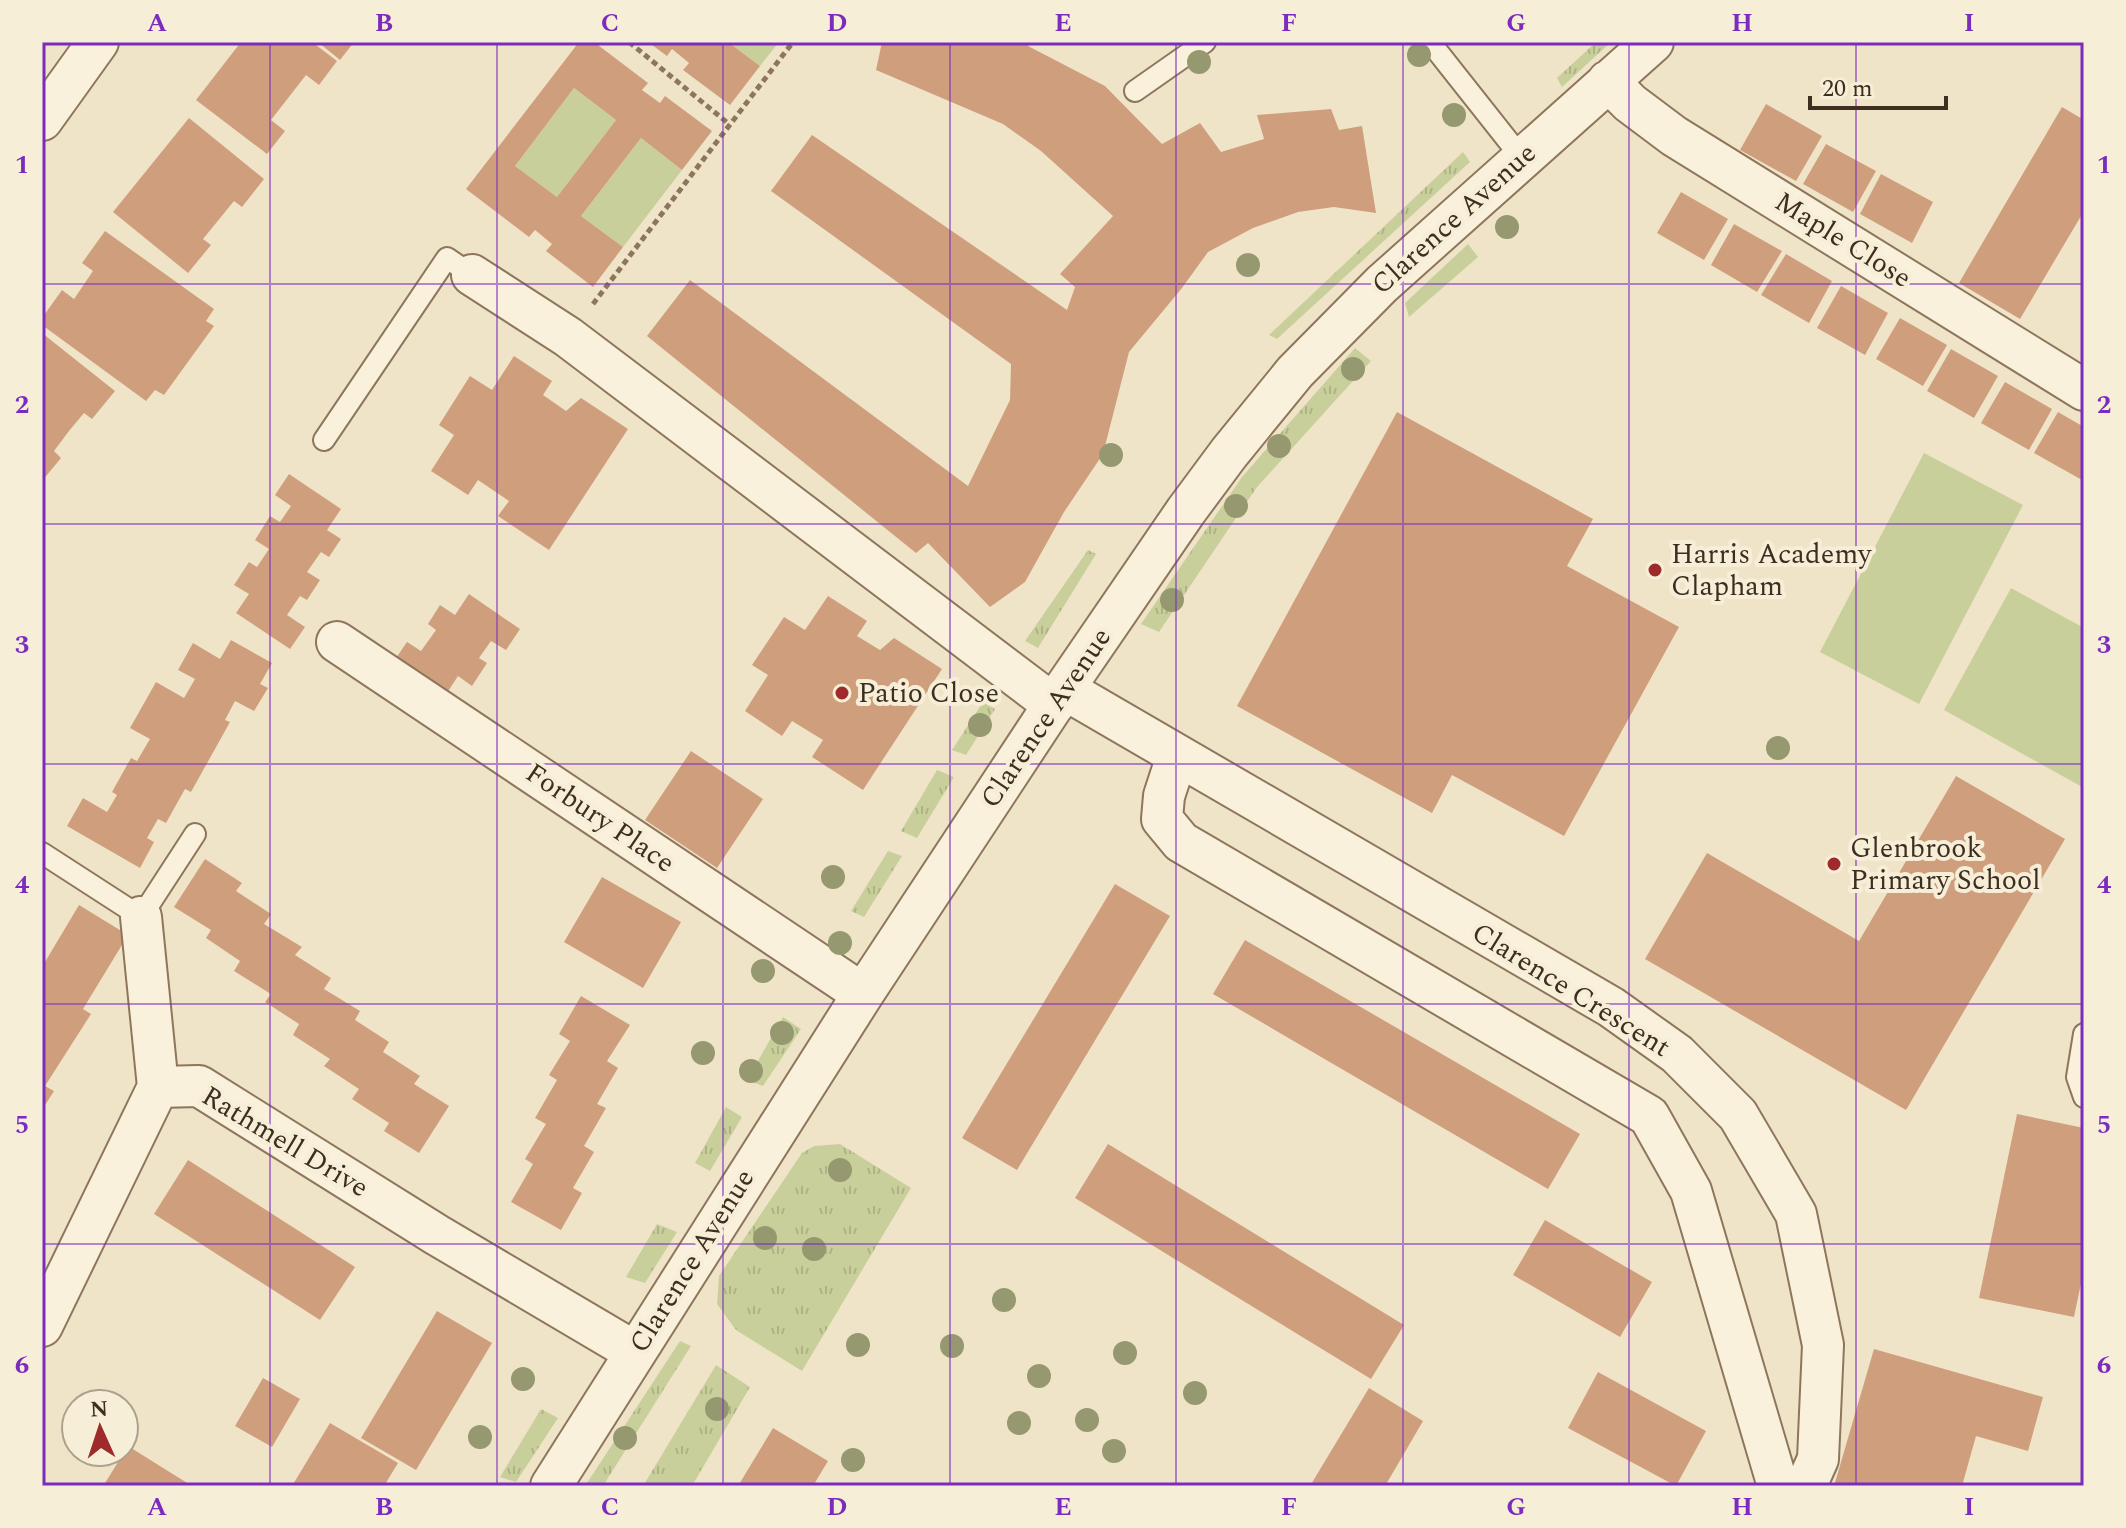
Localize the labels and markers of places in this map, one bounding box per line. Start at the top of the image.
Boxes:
place label: Harris Academy Clapham [1671,533,1873,608]
marker: Harris Academy Clapham [1646,561,1664,579]
place label: Patio Close [858,672,999,715]
marker: Patio Close [833,684,851,702]
place label: Glenbrook Primary School [1850,827,2040,902]
marker: Glenbrook Primary School [1825,855,1843,873]

